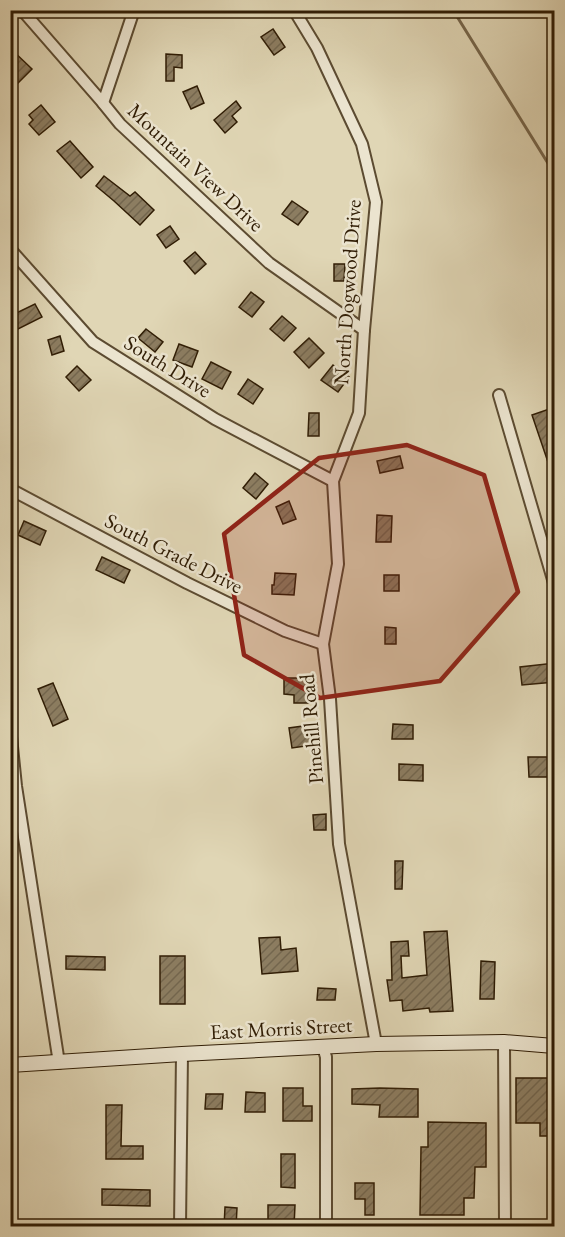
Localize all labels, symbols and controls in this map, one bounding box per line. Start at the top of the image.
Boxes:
street label: Mountain View Drive [122,97,270,237]
street label: North Dogwood Drive [327,199,367,385]
street label: South Drive [119,329,217,403]
street label: South Grade Drive [100,507,248,599]
street label: Pinehill Road [293,673,329,785]
street label: East Morris Street [209,1011,353,1045]

